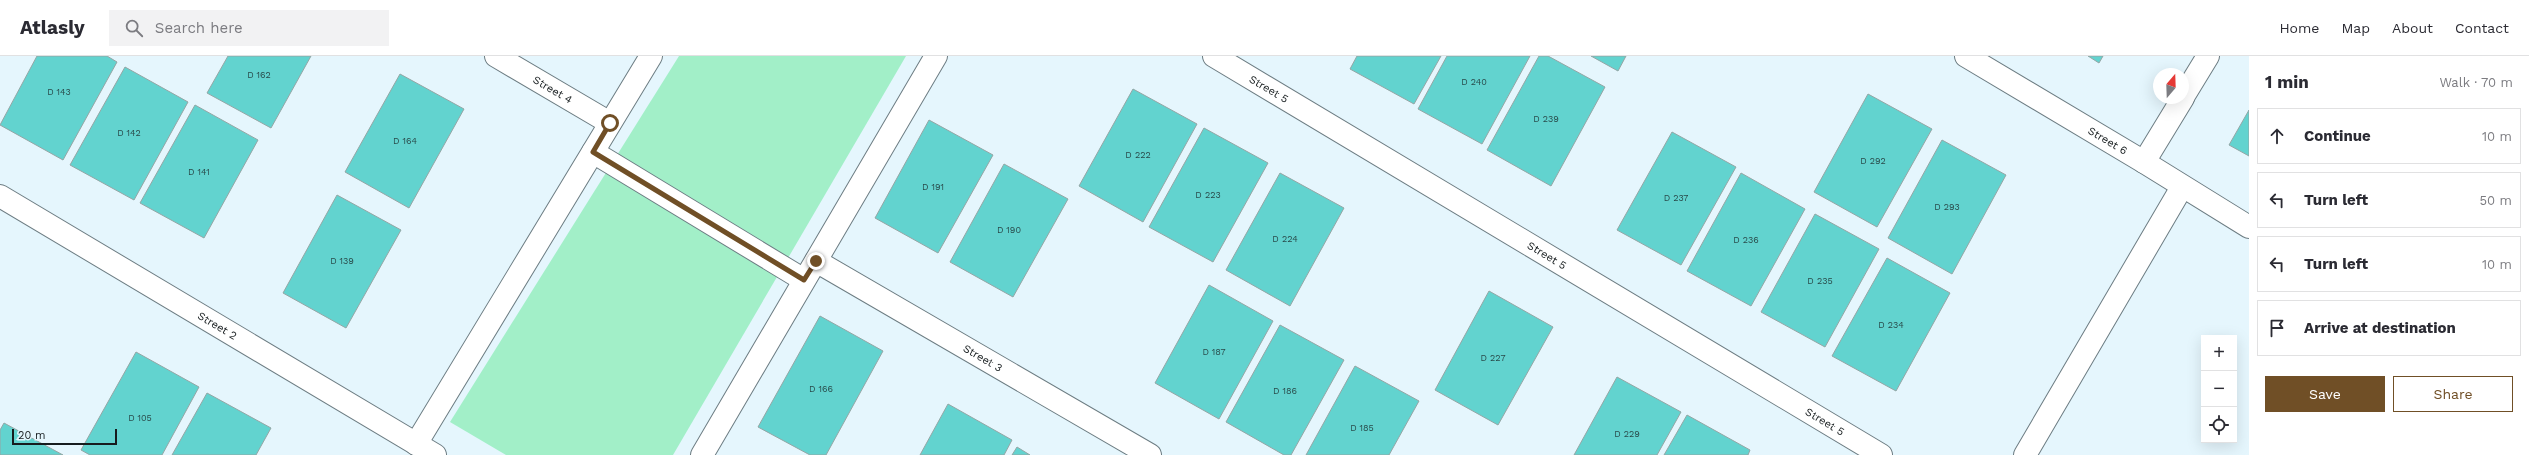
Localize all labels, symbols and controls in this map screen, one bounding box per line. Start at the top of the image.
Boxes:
search box [109,10,389,46]
text: Atlasly [20,16,85,39]
icon: search [123,17,145,39]
text: Search here [155,19,243,37]
text: Home [2279,20,2319,36]
text: Map [2341,20,2370,36]
text: About [2392,20,2433,36]
text: Contact [2455,20,2509,36]
north arrow [2153,68,2189,104]
house number: D 162 [247,70,271,80]
text: 1 min [2265,72,2309,92]
street label: Street 4 [531,73,575,107]
street label: Street 5 [1247,73,1291,106]
text: Walk · 70 m [2439,75,2513,90]
house number: D 240 [1461,77,1487,87]
house number: D 143 [47,87,71,97]
route start [601,114,619,132]
house number: D 239 [1533,114,1559,124]
street label: Street 6 [2085,124,2130,158]
icon: ahead [2266,125,2288,147]
text: Continue [2304,127,2371,145]
house number: D 142 [117,128,141,138]
text: 10 m [2482,129,2512,144]
house number: D 164 [393,136,417,146]
house number: D 222 [1125,150,1151,160]
house number: D 292 [1860,156,1886,166]
house number: D 141 [188,167,210,177]
house number: D 191 [922,182,944,192]
icon: left [2266,189,2288,211]
house number: D 223 [1195,190,1221,200]
text: Turn left [2304,191,2368,209]
house number: D 237 [1664,193,1688,203]
text: 50 m [2480,193,2512,208]
house number: D 293 [1934,202,1960,212]
house number: D 190 [997,225,1021,235]
house number: D 224 [1272,234,1298,244]
house number: D 236 [1733,235,1759,245]
street label: Street 5 [1525,239,1569,272]
route end [807,252,825,270]
icon: left [2266,253,2288,275]
text: Turn left [2304,255,2368,273]
house number: D 139 [330,256,354,266]
text: 10 m [2482,257,2512,272]
house number: D 235 [1807,276,1833,286]
street label: Street 2 [195,309,239,343]
icon: arrive [2266,317,2288,339]
text: Arrive at destination [2304,319,2456,337]
house number: D 234 [1878,320,1904,330]
map controls [2201,335,2237,443]
button: + [2201,335,2237,371]
street label: Street 3 [961,342,1005,375]
house number: D 187 [1202,347,1226,357]
house number: D 227 [1481,353,1505,363]
button: − [2201,371,2237,407]
button: Save [2265,376,2385,412]
button: Share [2393,376,2513,412]
house number: D 166 [809,384,833,394]
house number: D 186 [1273,386,1297,396]
street label: Street 5 [1803,405,1847,439]
button: locate [2201,407,2237,443]
house number: D 105 [128,413,152,423]
house number: D 185 [1350,423,1374,433]
scale bar [12,427,117,446]
text: 20 m [18,429,46,442]
house number: D 229 [1614,429,1640,439]

